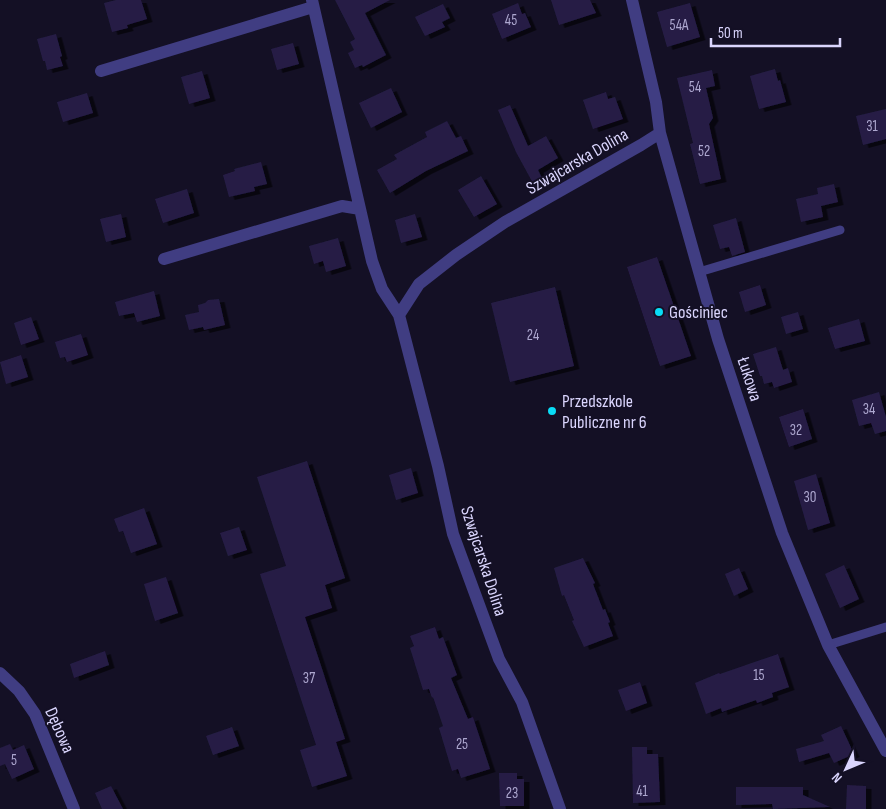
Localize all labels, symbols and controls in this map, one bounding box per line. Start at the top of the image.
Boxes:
house number: 45 [505,11,517,30]
scale bar [711,15,840,47]
house number: 54A [670,16,689,35]
text: 50 m [718,24,743,43]
house number: 54 [689,78,701,97]
house number: 31 [866,117,879,136]
street label: Szwajcarska Dolina [523,124,632,199]
house number: 52 [698,142,710,161]
place label: Gościniec [669,302,728,323]
marker: Gościniec [653,306,665,318]
house number: 24 [527,326,539,345]
street label: Łukowa [732,354,766,404]
place label: Przedszkole Publiczne nr 6 [562,391,647,433]
house number: 34 [863,400,875,419]
marker: Przedszkole Publiczne nr 6 [546,405,558,417]
house number: 32 [790,421,802,440]
house number: 30 [804,488,816,507]
street label: Szwajcarska Dolina [456,504,511,619]
house number: 15 [753,666,765,685]
house number: 37 [303,669,315,688]
street label: Dębowa [40,704,79,756]
house number: 25 [456,735,468,754]
north arrow [821,744,871,794]
house number: 5 [11,751,17,770]
text: N [828,769,846,786]
house number: 41 [636,782,649,801]
house number: 23 [506,784,518,803]

